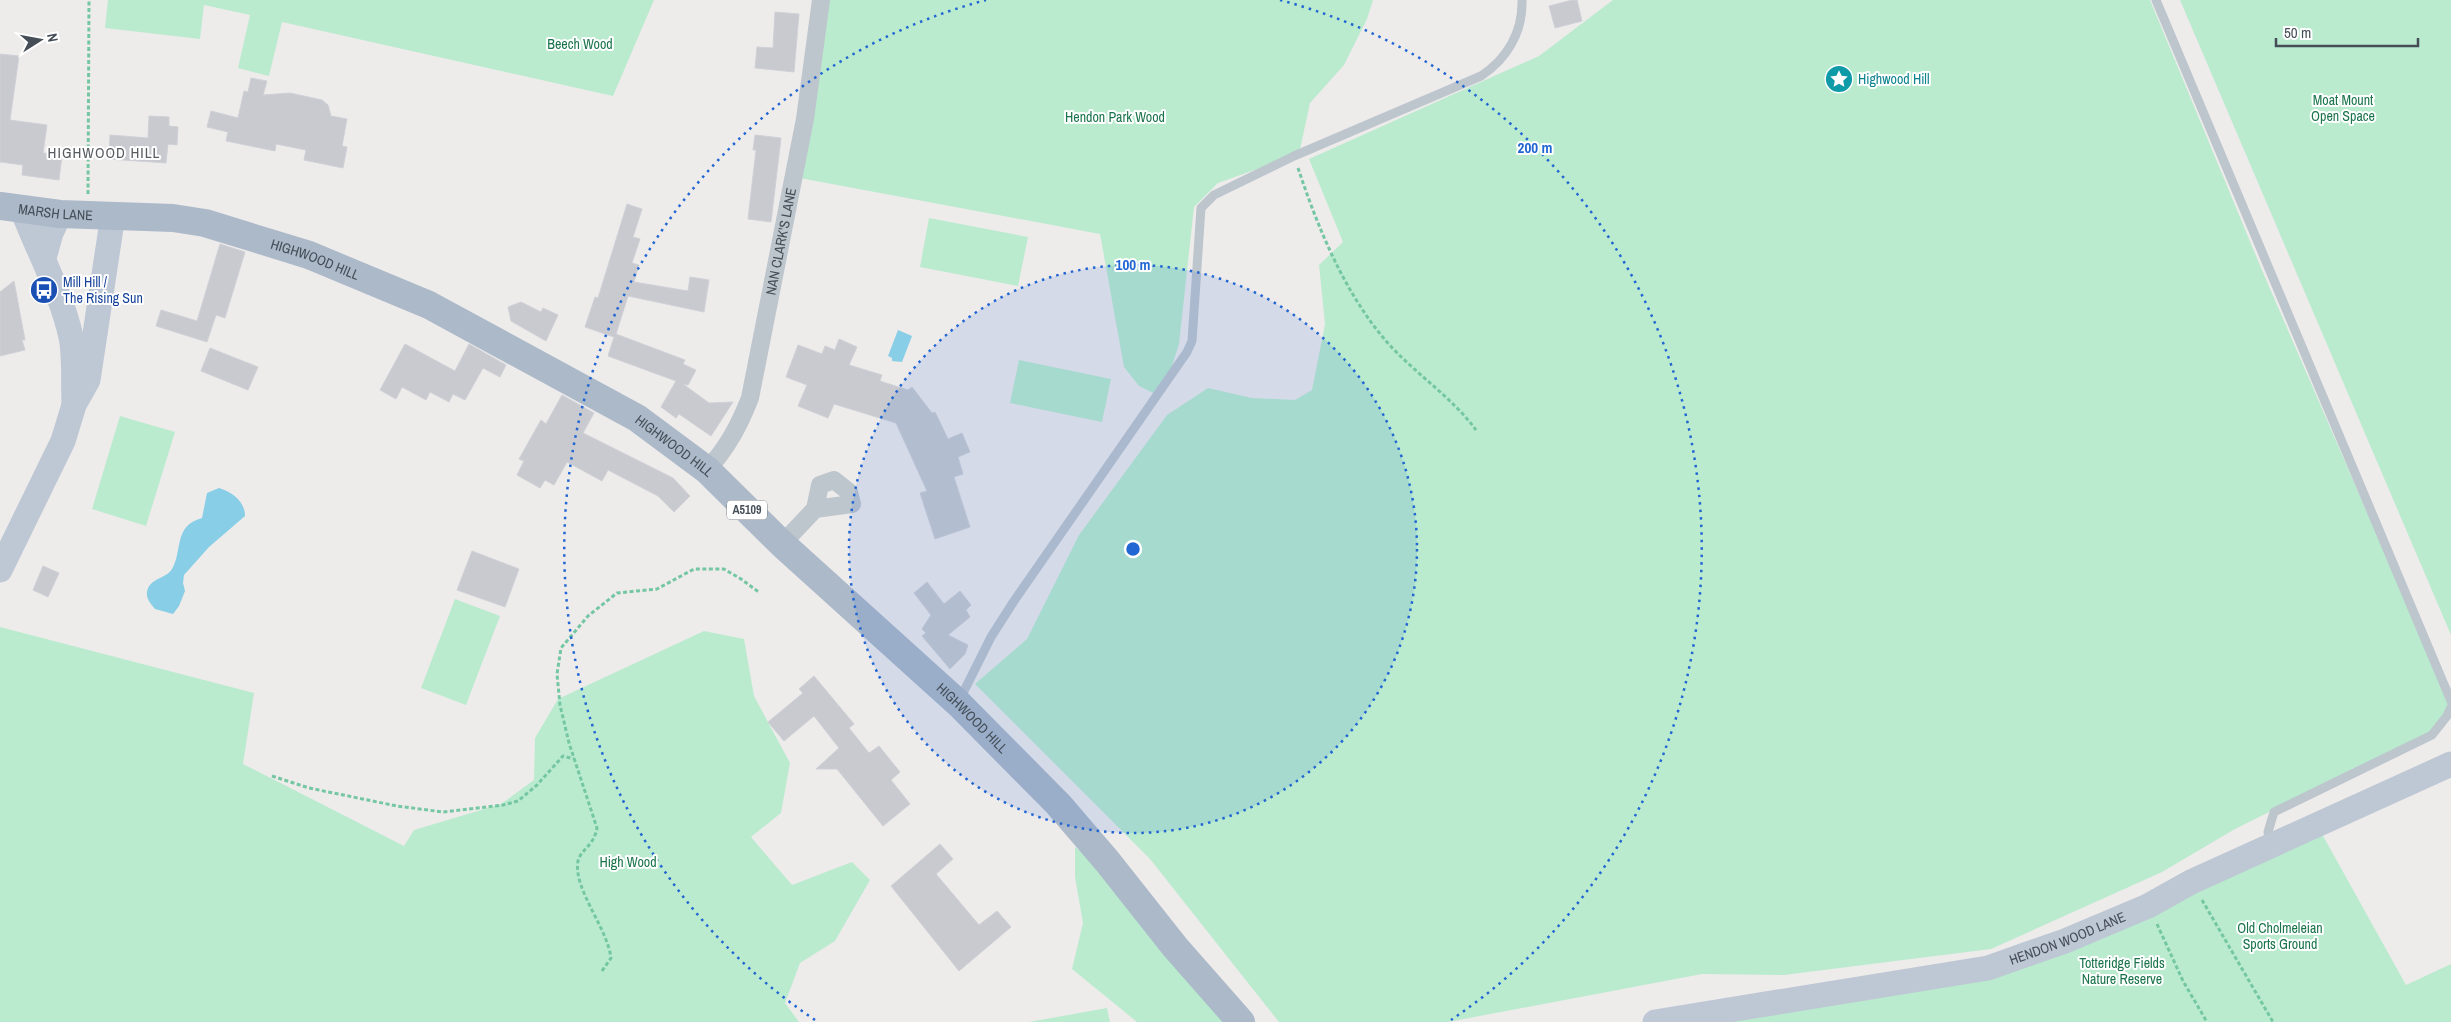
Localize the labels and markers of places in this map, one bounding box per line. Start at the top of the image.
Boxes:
place icon: Highwood Hill [1824,64,1854,94]
place label: Highwood Hill [1858,70,1929,88]
place label: Mill Hill / The Rising Sun [63,273,143,307]
bus stop icon: Mill Hill / The Rising Sun [29,275,59,305]
centre of rings [1124,540,1142,558]

